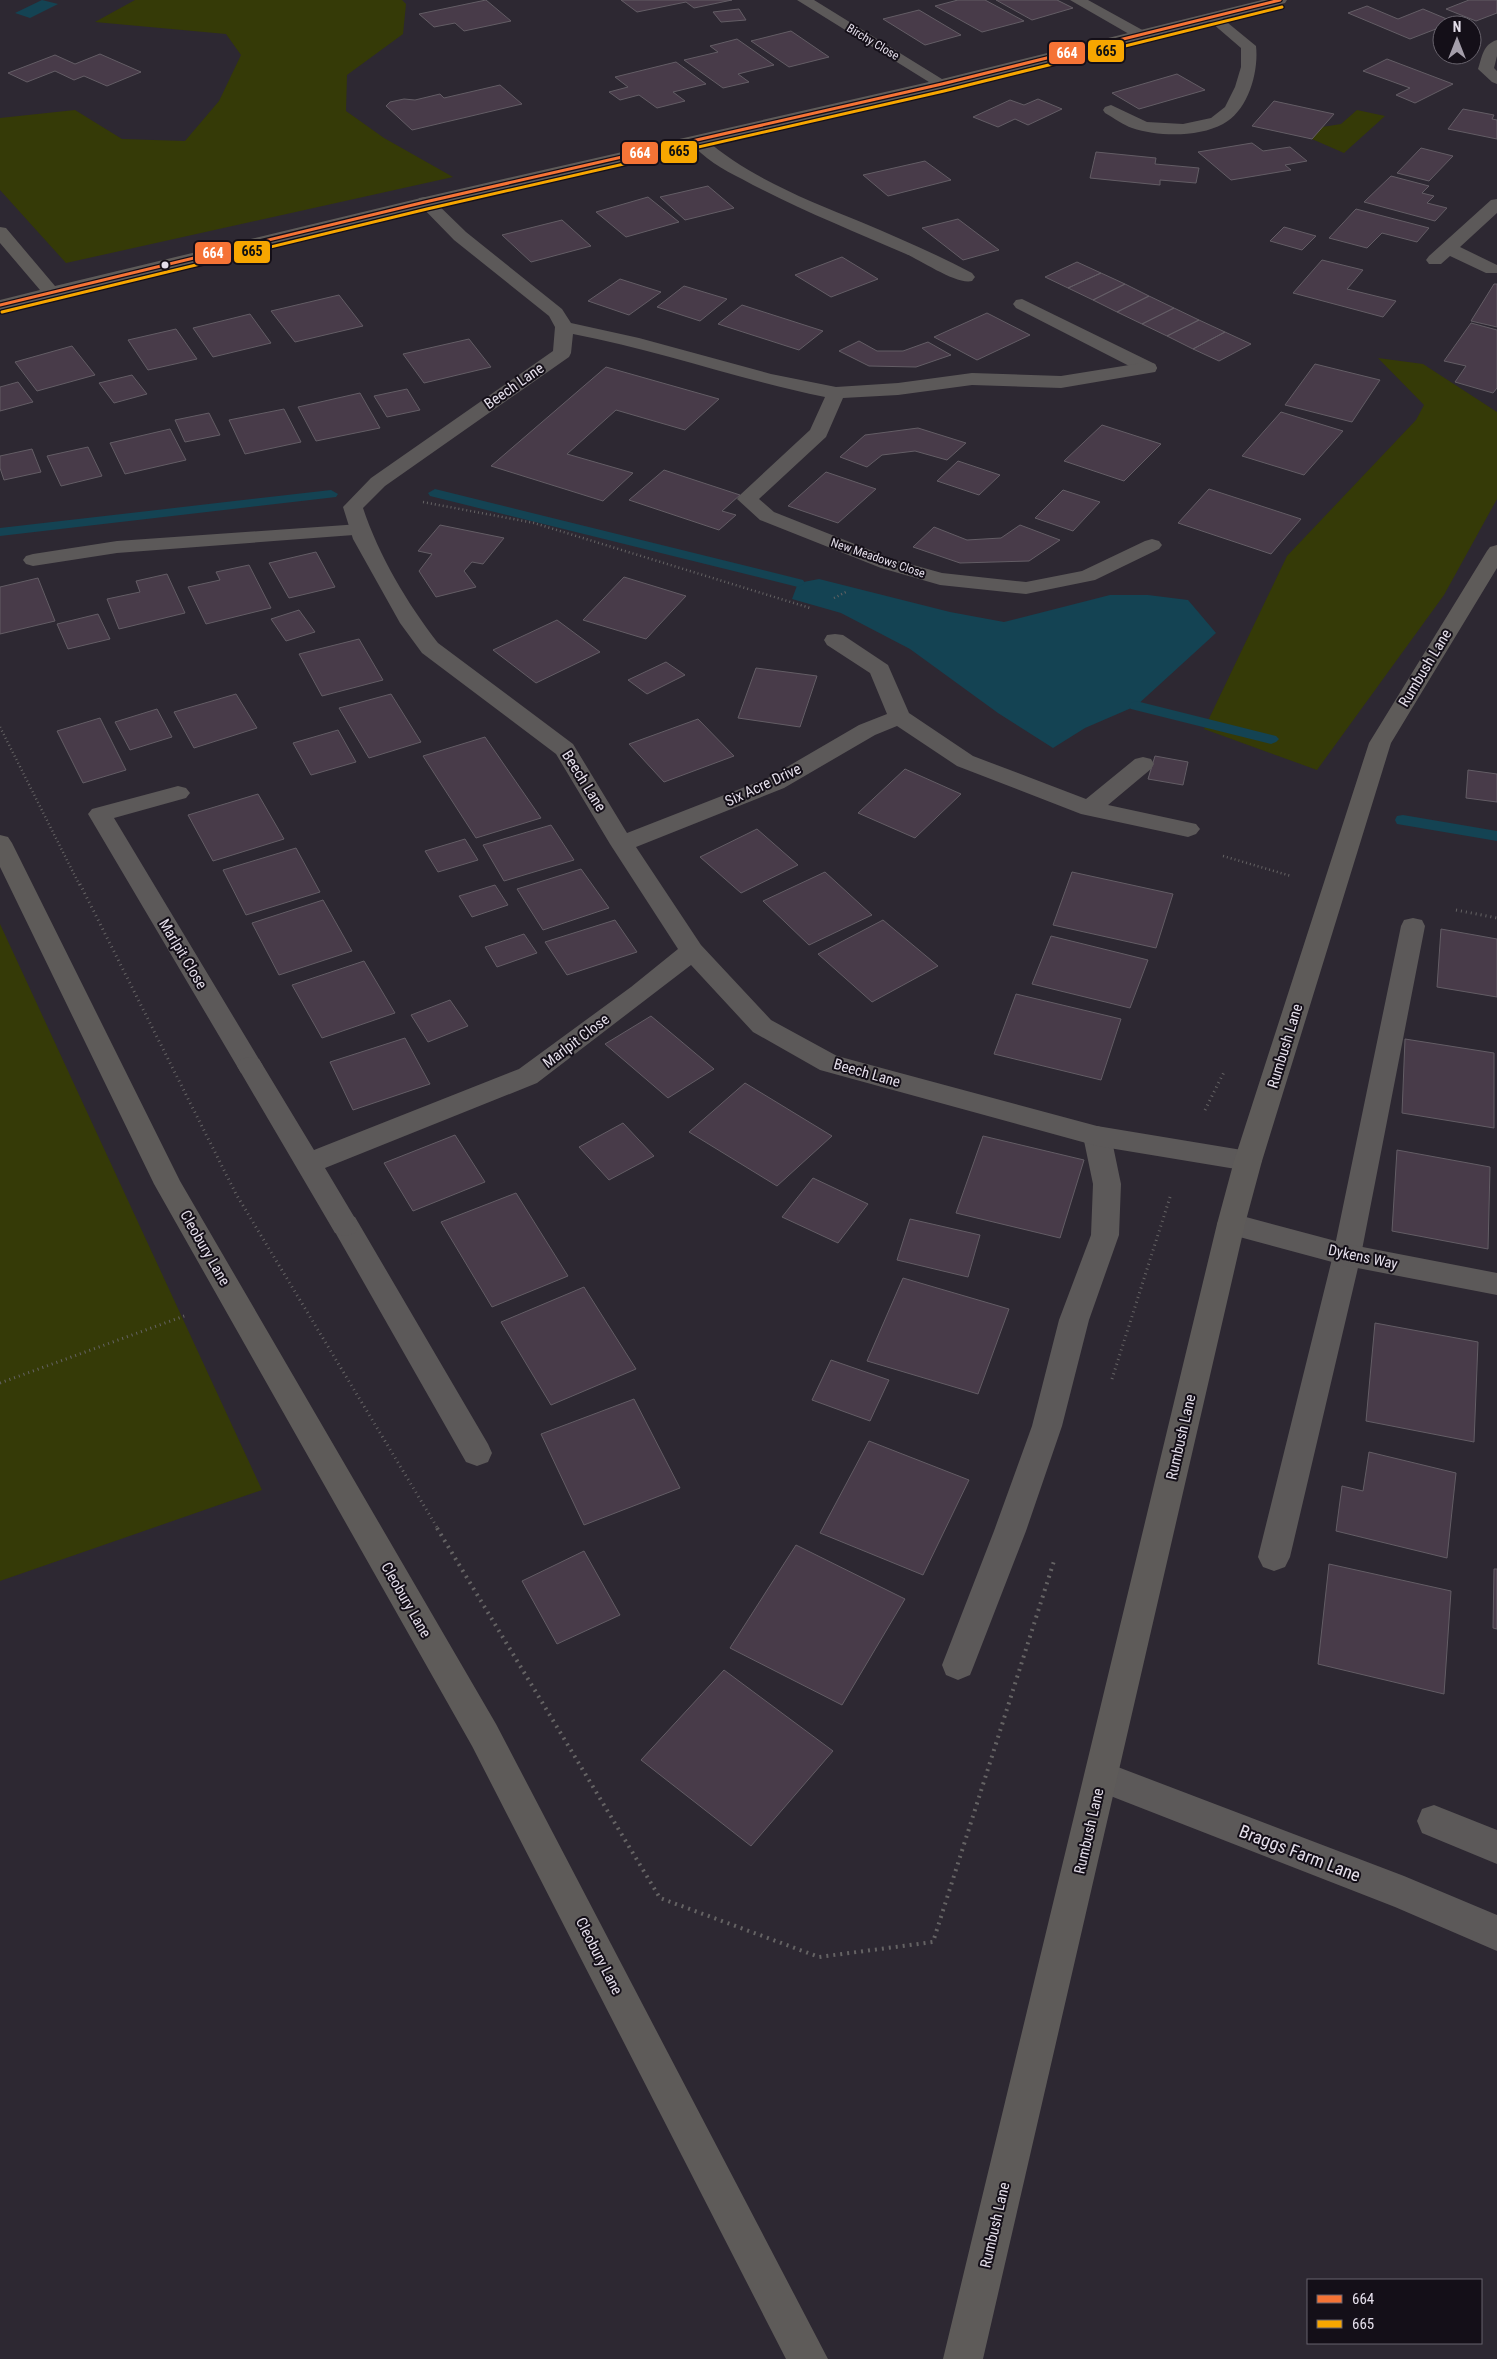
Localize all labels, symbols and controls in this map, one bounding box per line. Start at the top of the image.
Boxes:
north arrow [1432,15,1482,65]
text: N [1453,19,1461,35]
street label: Birchy Close [844,21,902,63]
line badge: 665 [1087,39,1125,63]
line badge: 664 [1048,41,1086,65]
text: 665 [1095,43,1117,59]
text: 664 [1056,45,1078,61]
line badge: 665 [660,140,698,164]
line badge: 664 [621,141,659,165]
text: 665 [668,143,690,159]
text: 664 [629,145,651,161]
line badge: 665 [233,240,271,264]
line badge: 664 [194,241,232,265]
text: 665 [241,243,263,259]
text: 664 [202,245,224,261]
unlabelled marker [160,260,170,270]
street label: Beech Lane [481,359,547,413]
street label: New Meadows Close [829,535,927,581]
street label: Rumbush Lane [1395,626,1455,710]
street label: Beech Lane [558,747,610,815]
street label: Six Acre Drive [722,760,804,810]
street label: Marlpit Close [155,916,211,992]
street label: Rumbush Lane [1264,1002,1306,1090]
street label: Marlpit Close [539,1010,613,1072]
street label: Beech Lane [832,1055,902,1091]
street label: Cleobury Lane [176,1207,234,1289]
street label: Dykens Way [1327,1241,1399,1273]
street label: Rumbush Lane [1162,1392,1200,1482]
street label: Cleobury Lane [377,1559,435,1641]
street label: Rumbush Lane [1070,1786,1108,1876]
street label: Braggs Farm Lane [1236,1820,1364,1886]
street label: Cleobury Lane [572,1914,626,1998]
street label: Rumbush Lane [976,2180,1014,2270]
legend [1307,2279,1482,2344]
text: 664 [1352,2290,1374,2308]
text: 665 [1352,2315,1374,2333]

